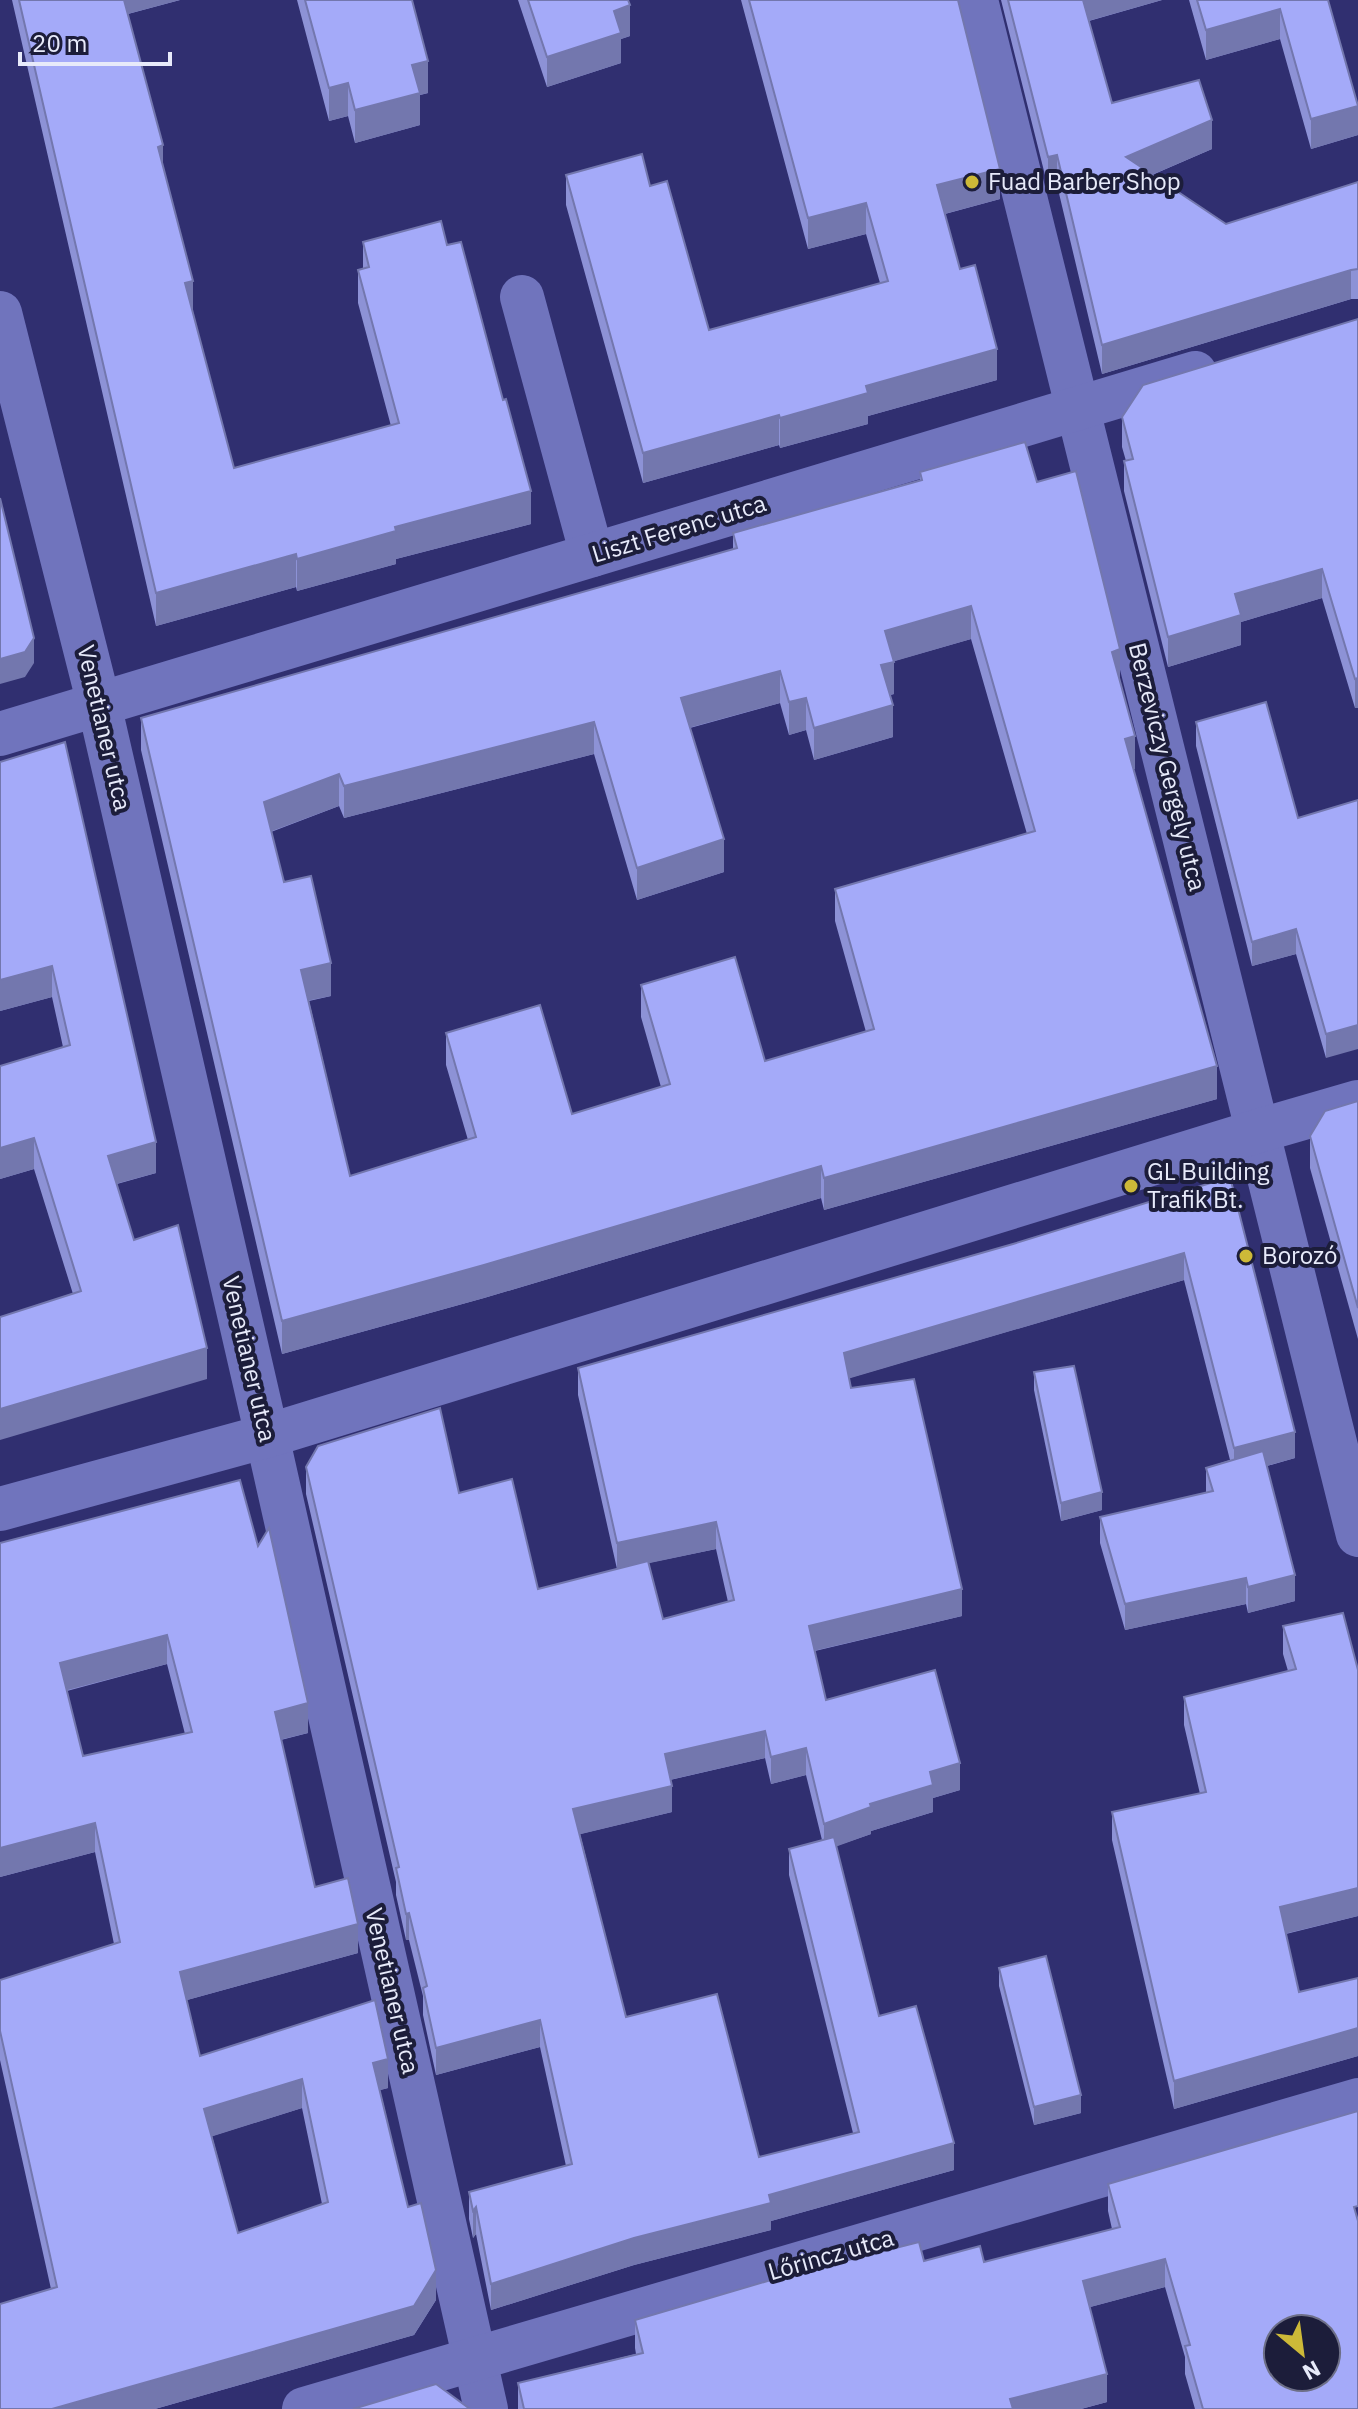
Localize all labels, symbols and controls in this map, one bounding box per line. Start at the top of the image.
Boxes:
scale bar [20,16,170,66]
text: 20 m [32,27,87,59]
place label: Fuad Barber Shop [988,165,1181,197]
marker: Fuad Barber Shop [963,173,981,191]
street label: Liszt Ferenc utca [588,486,770,570]
street label: Berzeviczy Gergely utca [1122,639,1214,894]
street label: Venetianer utca [70,642,140,814]
place label: GL Building Trafik Bt. [1147,1155,1270,1215]
marker: GL Building Trafik Bt. [1122,1177,1140,1195]
place label: Borozó [1262,1239,1337,1271]
marker: Borozó [1237,1247,1255,1265]
street label: Venetianer utca [215,1273,285,1445]
street label: Venetianer utca [358,1905,428,2077]
street label: Lőrincz utca [764,2221,897,2287]
north arrow [1262,2313,1342,2393]
text: N [1298,2354,1326,2387]

